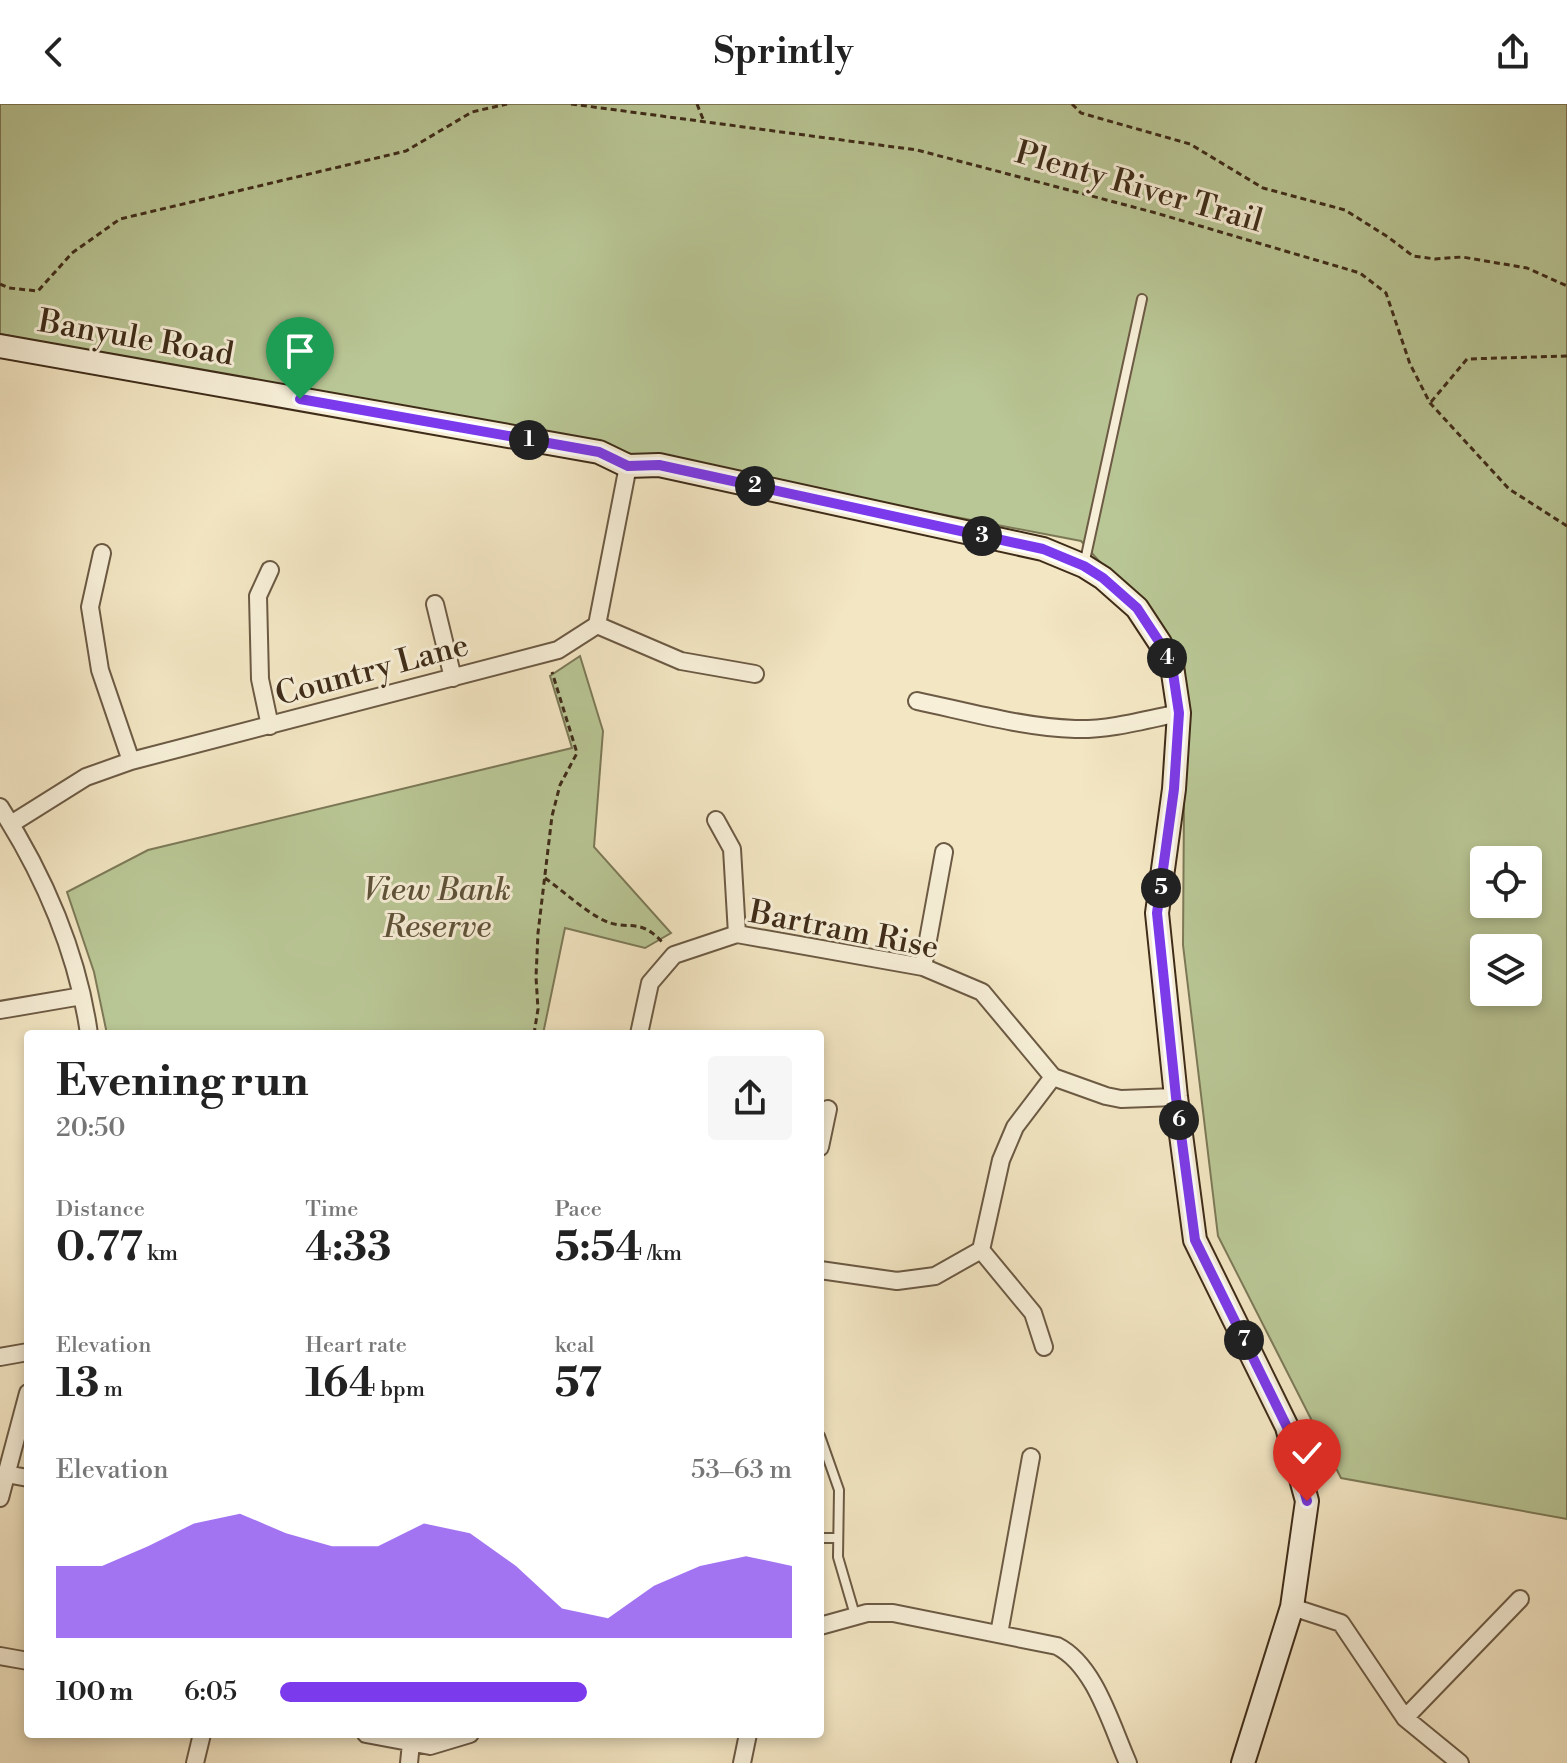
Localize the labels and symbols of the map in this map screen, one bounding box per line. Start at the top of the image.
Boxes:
street label: Plenty River Trail [1011,133,1268,242]
street label: Banyule Road [34,301,237,375]
pin [266,317,334,399]
pin: 1 [509,420,549,460]
pin: 2 [735,466,775,506]
pin: 3 [962,516,1002,556]
street label: Country Lane [271,625,473,715]
pin: 4 [1147,638,1187,678]
pin: 5 [1141,868,1181,908]
park label: View Bank Reserve [363,870,511,947]
street label: Bartram Rise [745,892,942,968]
pin: 6 [1159,1100,1199,1140]
pin: 7 [1224,1320,1264,1360]
pin [1273,1419,1341,1501]

